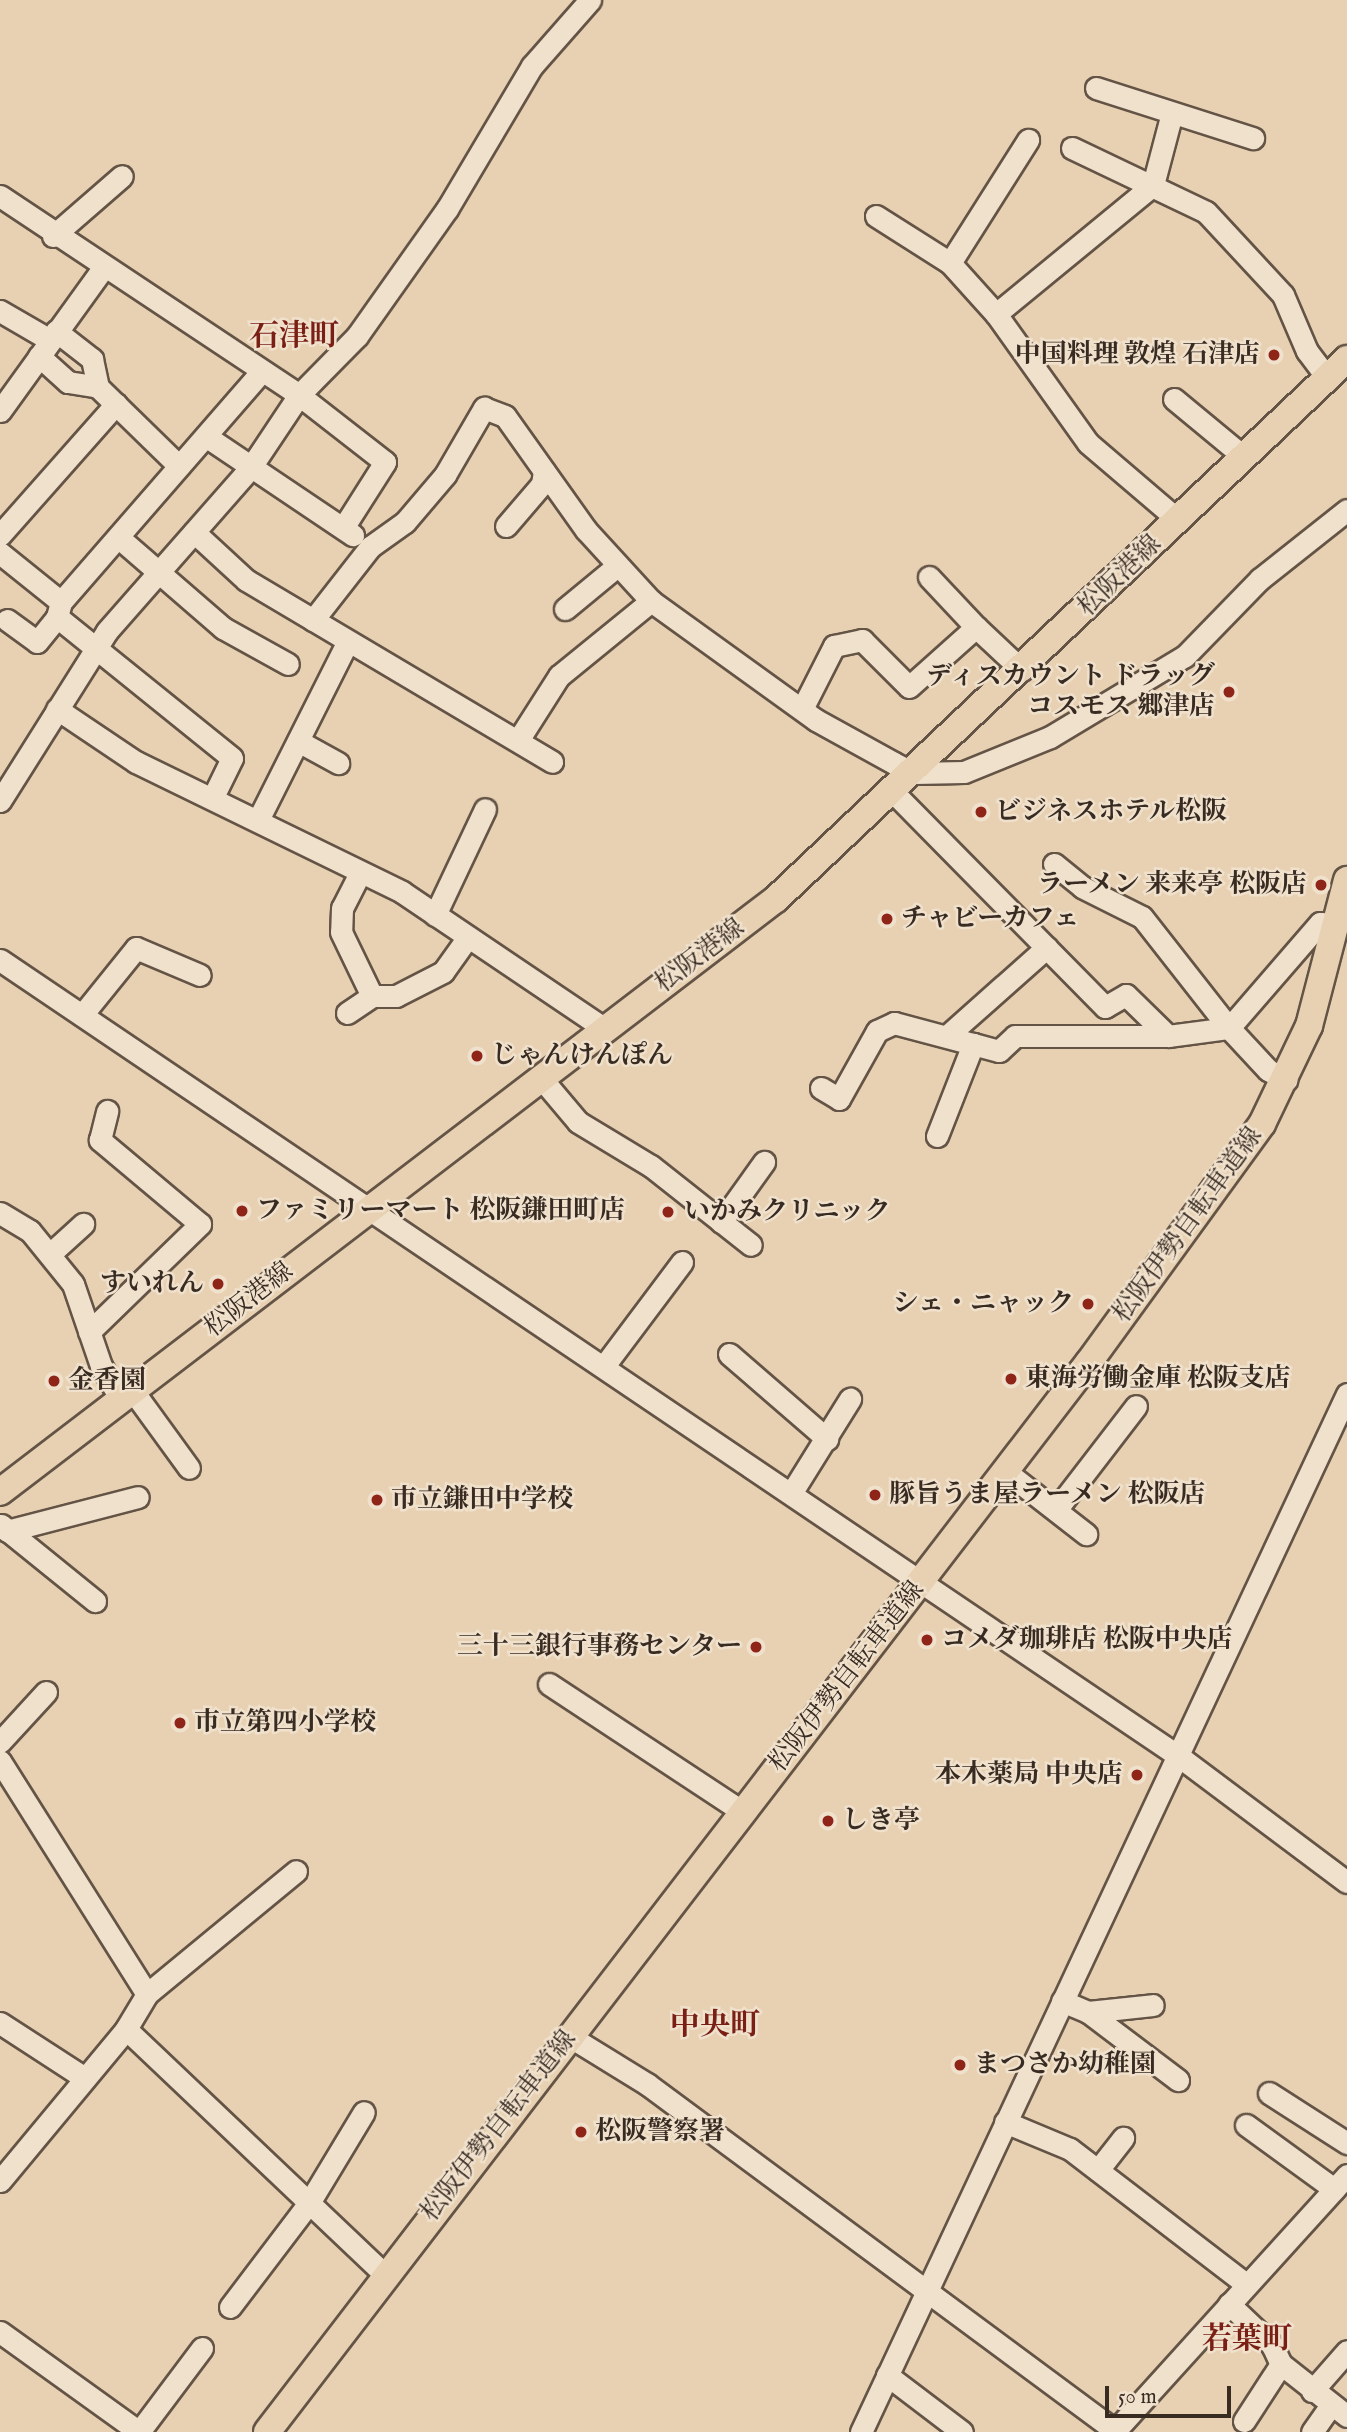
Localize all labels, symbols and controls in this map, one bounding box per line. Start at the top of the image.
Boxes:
district label: 石津町 [249,319,339,355]
place label: 中国料理 敦煌 石津店 [1015,339,1260,371]
marker: 中国料理 敦煌 石津店 [1266,347,1282,363]
street label: 松阪港線 [1072,529,1168,623]
place label: ディスカウント ドラッグ コスモス 郷津店 [923,661,1215,722]
marker: ディスカウント ドラッグ コスモス 郷津店 [1221,684,1237,700]
place label: ビジネスホテル松阪 [995,796,1229,828]
marker: ビジネスホテル松阪 [973,804,989,820]
place label: ラーメン 来来亭 松阪店 [1036,869,1307,901]
marker: ラーメン 来来亭 松阪店 [1313,877,1329,893]
place label: チャビーカフェ [901,903,1082,935]
marker: チャビーカフェ [879,911,895,927]
street label: 松阪港線 [649,912,751,1000]
place label: じゃんけんぽん [491,1040,673,1072]
marker: じゃんけんぽん [469,1048,485,1064]
street label: 松阪伊勢自転車道線 [1107,1121,1269,1329]
place label: ファミリーマート 松阪鎌田町店 [256,1195,626,1227]
place label: いかみクリニック [684,1196,892,1228]
marker: いかみクリニック [658,1202,678,1222]
marker: ファミリーマート 松阪鎌田町店 [234,1203,250,1219]
street label: 松阪港線 [198,1256,300,1344]
place label: すいれん [100,1268,204,1300]
marker: すいれん [210,1276,226,1292]
place label: シェ・ニャック [892,1288,1074,1320]
marker: シェ・ニャック [1080,1296,1096,1312]
place label: 東海労働金庫 松阪支店 [1025,1363,1291,1395]
place label: 金香園 [68,1365,146,1397]
marker: 東海労働金庫 松阪支店 [1003,1371,1019,1387]
marker: 金香園 [46,1373,62,1389]
place label: 豚旨うま屋ラーメン 松阪店 [889,1479,1207,1511]
place label: 市立鎌田中学校 [391,1484,573,1516]
marker: 豚旨うま屋ラーメン 松阪店 [867,1487,883,1503]
marker: 市立鎌田中学校 [369,1492,385,1508]
street label: 松阪伊勢自転車道線 [763,1575,931,1779]
place label: コメダ珈琲店 松阪中央店 [941,1624,1233,1656]
place label: 三十三銀行事務センター [456,1631,742,1663]
marker: コメダ珈琲店 松阪中央店 [919,1632,935,1648]
marker: 三十三銀行事務センター [748,1639,764,1655]
place label: 市立第四小学校 [194,1707,376,1739]
marker: 市立第四小学校 [172,1715,188,1731]
place label: 本木薬局 中央店 [935,1759,1123,1791]
marker: 本木薬局 中央店 [1129,1767,1145,1783]
place label: しき亭 [842,1805,920,1837]
marker: しき亭 [820,1813,836,1829]
district label: 中央町 [670,2008,760,2044]
street label: 松阪伊勢自転車道線 [415,2024,583,2228]
place label: まつさか幼稚園 [974,2049,1156,2081]
marker: まつさか幼稚園 [952,2057,968,2073]
place label: 松阪警察署 [595,2116,725,2148]
marker: 松阪警察署 [573,2124,589,2140]
district label: 若葉町 [1202,2322,1292,2358]
scale bar [1109,2372,1235,2416]
text: 50 m [1118,2384,1157,2411]

